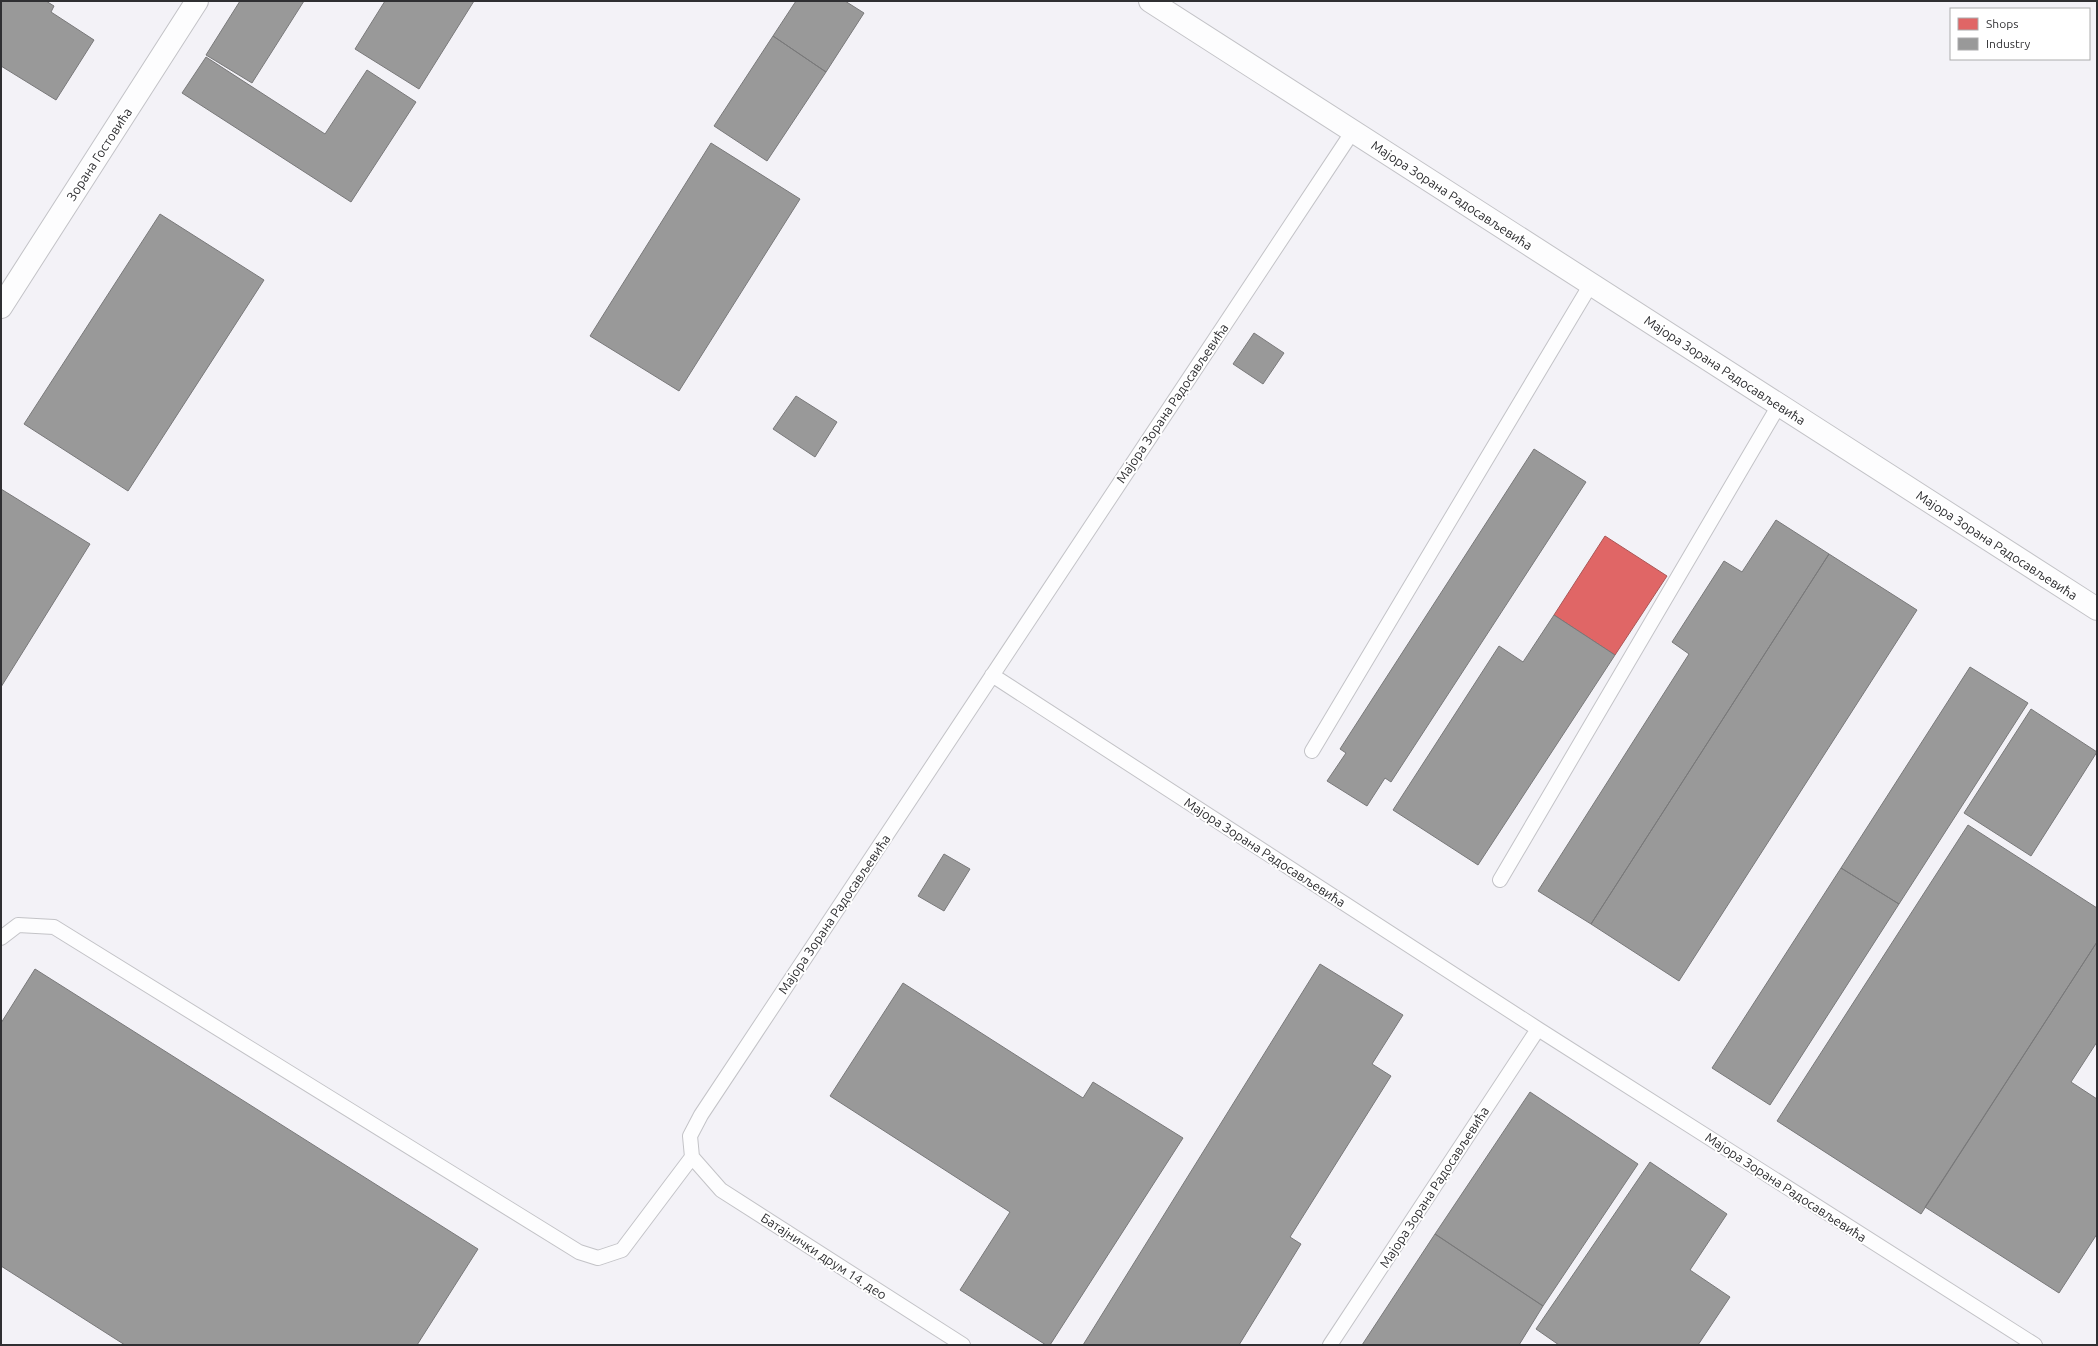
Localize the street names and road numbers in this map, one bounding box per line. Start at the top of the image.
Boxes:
street label: Зорана Гостовића [64,105,134,203]
street label: Мајора Зорана Радосављевића [1369,138,1535,252]
street label: Мајора Зорана Радосављевића [1642,313,1808,427]
street label: Мајора Зорана Радосављевића [1113,321,1231,485]
street label: Мајора Зорана Радосављевића [1914,488,2080,602]
street label: Мајора Зорана Радосављевића [1182,795,1348,909]
street label: Мајора Зорана Радосављевића [775,832,893,996]
street label: Мајора Зорана Радосављевића [1377,1104,1491,1270]
street label: Мајора Зорана Радосављевића [1703,1130,1869,1244]
street label: Батајнички друм 14. део [759,1210,889,1302]

